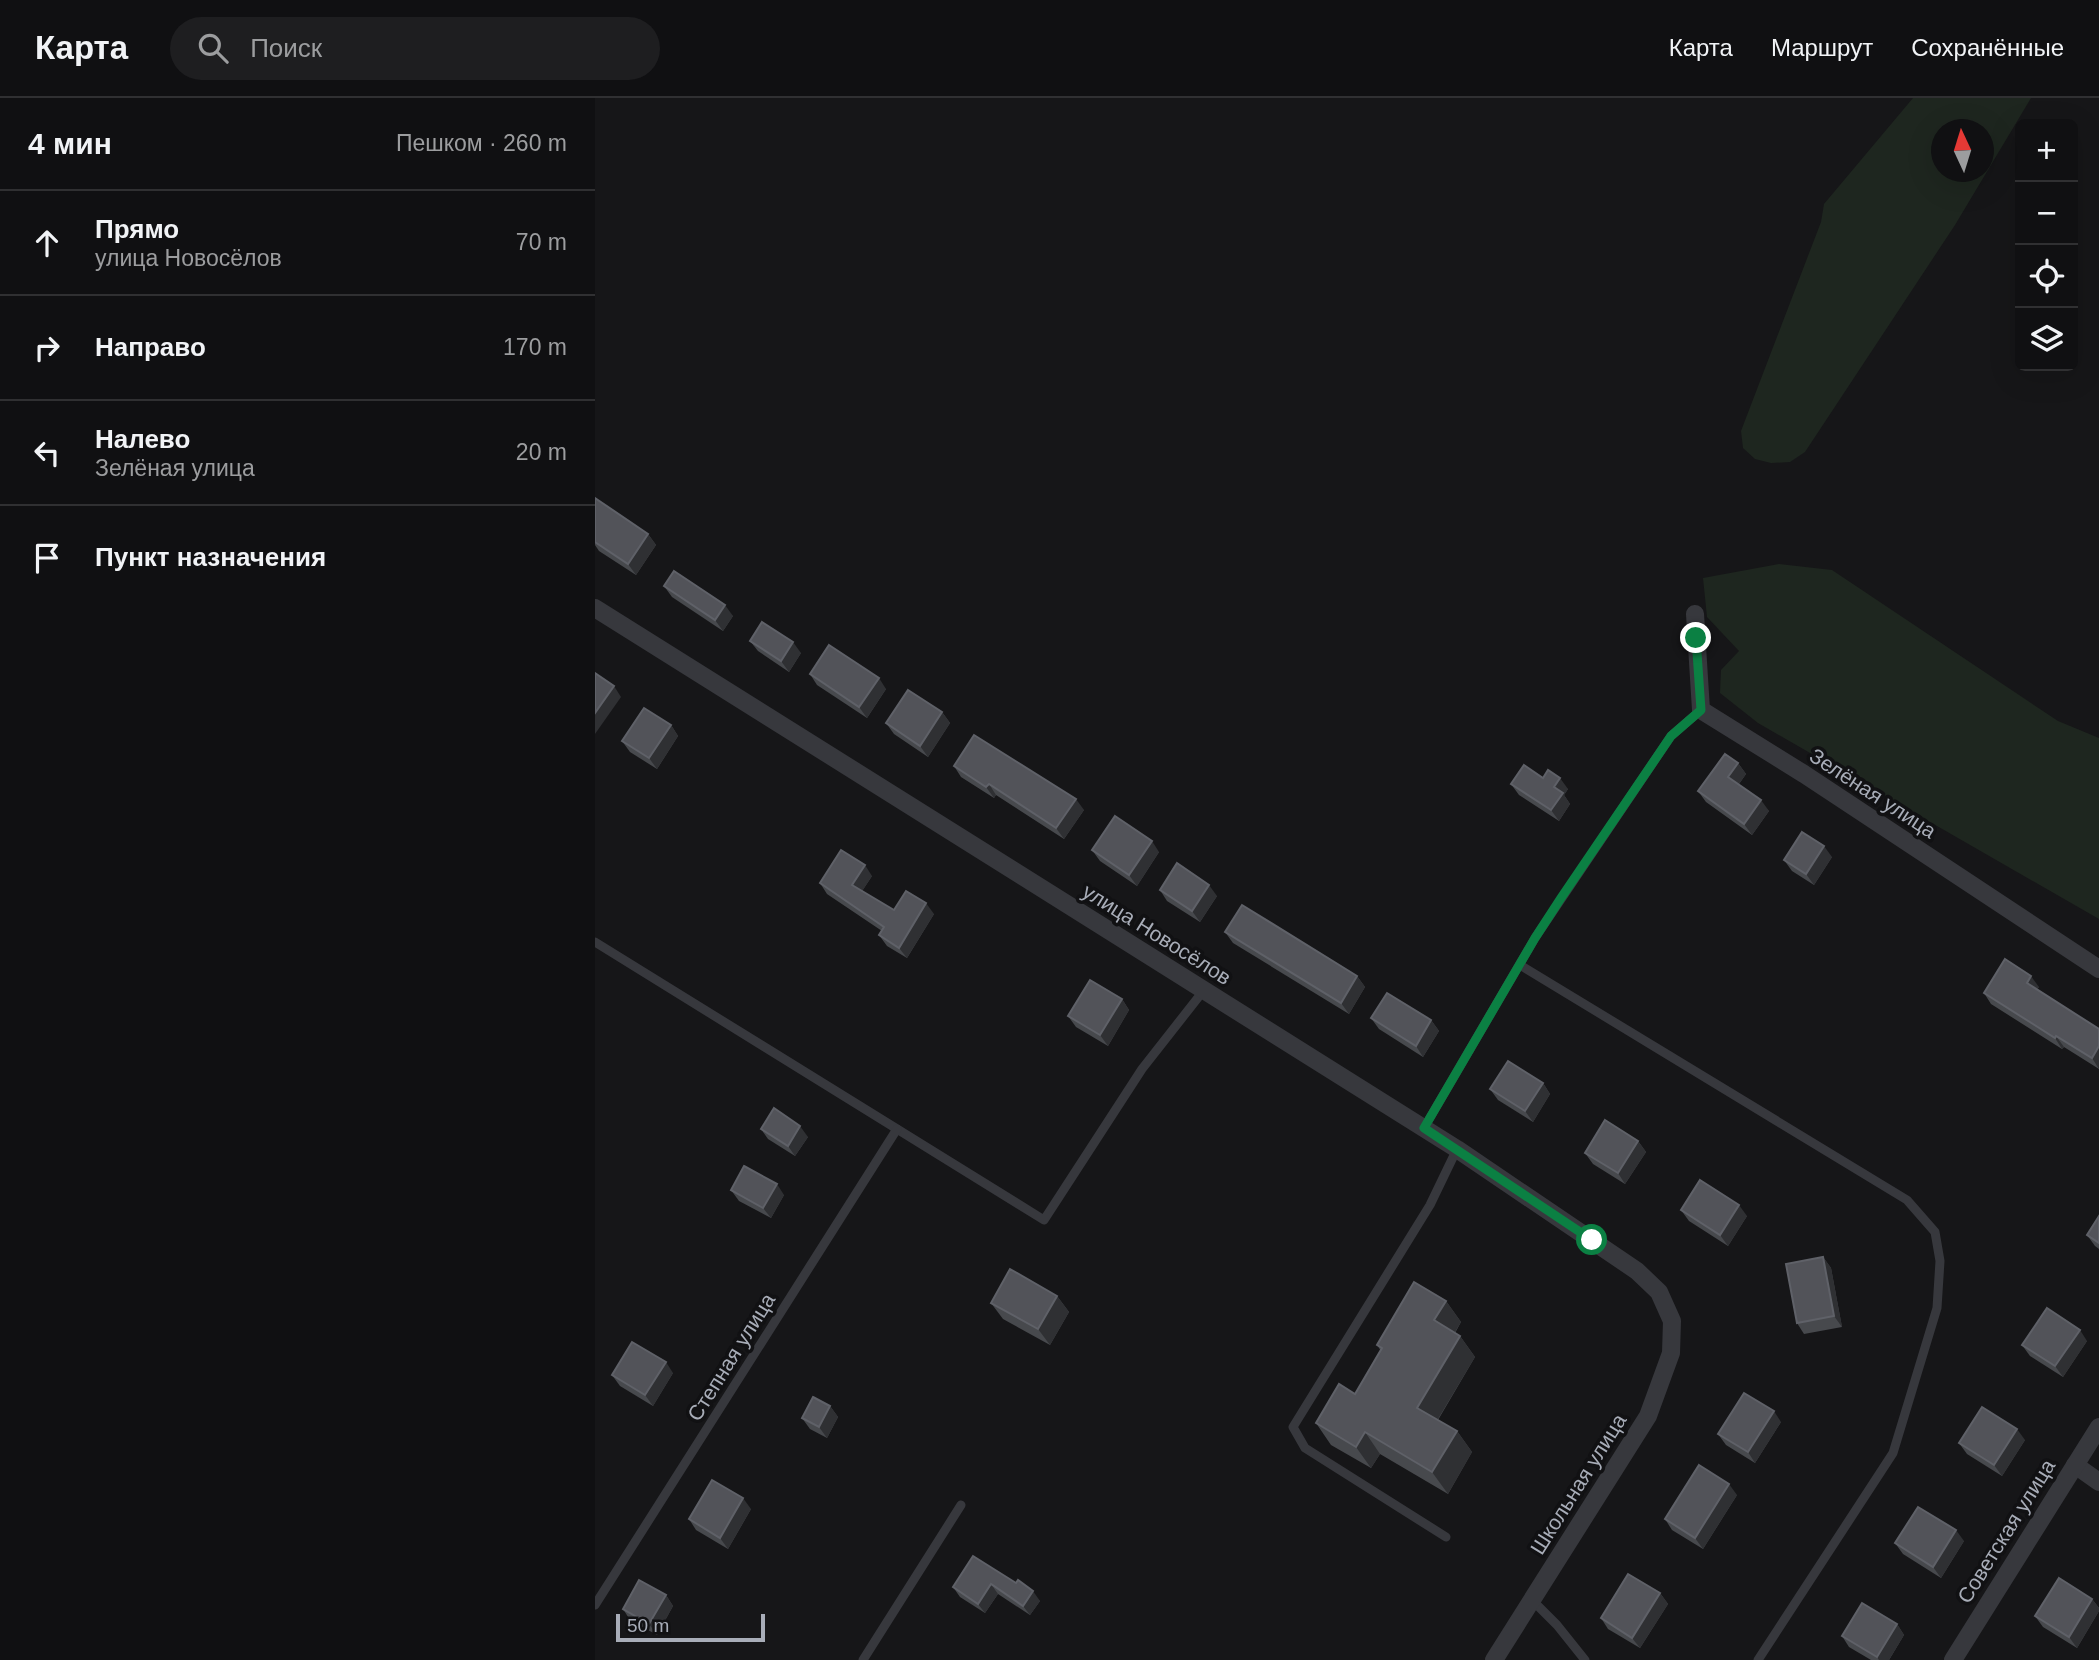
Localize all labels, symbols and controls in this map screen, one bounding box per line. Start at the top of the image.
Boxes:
search box [170,17,660,80]
text: Карта [35,29,128,66]
icon: search [194,29,232,67]
text: Поиск [250,33,322,63]
text: Карта [1669,34,1733,61]
text: Маршрут [1771,34,1873,61]
text: Сохранённые [1911,34,2064,61]
north arrow [1931,119,1994,182]
map controls [2015,119,2078,371]
button: + [2015,119,2078,182]
text: 4 мин [28,127,112,160]
text: Пешком · 260 m [396,130,567,156]
button: − [2015,182,2078,245]
text: Прямо [95,214,179,244]
icon: ahead [28,224,66,262]
text: 70 m [516,229,567,255]
text: улица Новосёлов [95,245,282,271]
button: locate [2015,245,2078,308]
button: layers [2015,308,2078,371]
icon: right [28,329,66,367]
text: Направо [95,332,206,362]
text: 170 m [503,334,567,360]
text: Налево [95,424,190,454]
icon: left [28,434,66,472]
text: 20 m [516,439,567,465]
text: Зелёная улица [95,455,255,481]
icon: arrive [28,539,66,577]
text: Пункт назначения [95,542,326,572]
route end [1680,622,1711,653]
street label: Зелёная улица [1806,744,1941,843]
street label: улица Новосёлов [1079,879,1235,989]
route start [1576,1224,1607,1255]
street label: Степная улица [683,1289,780,1425]
street label: Школьная улица [1526,1409,1631,1558]
street label: Советская улица [1953,1455,2060,1607]
scale bar [616,1611,765,1643]
text: 50 m [627,1615,669,1636]

